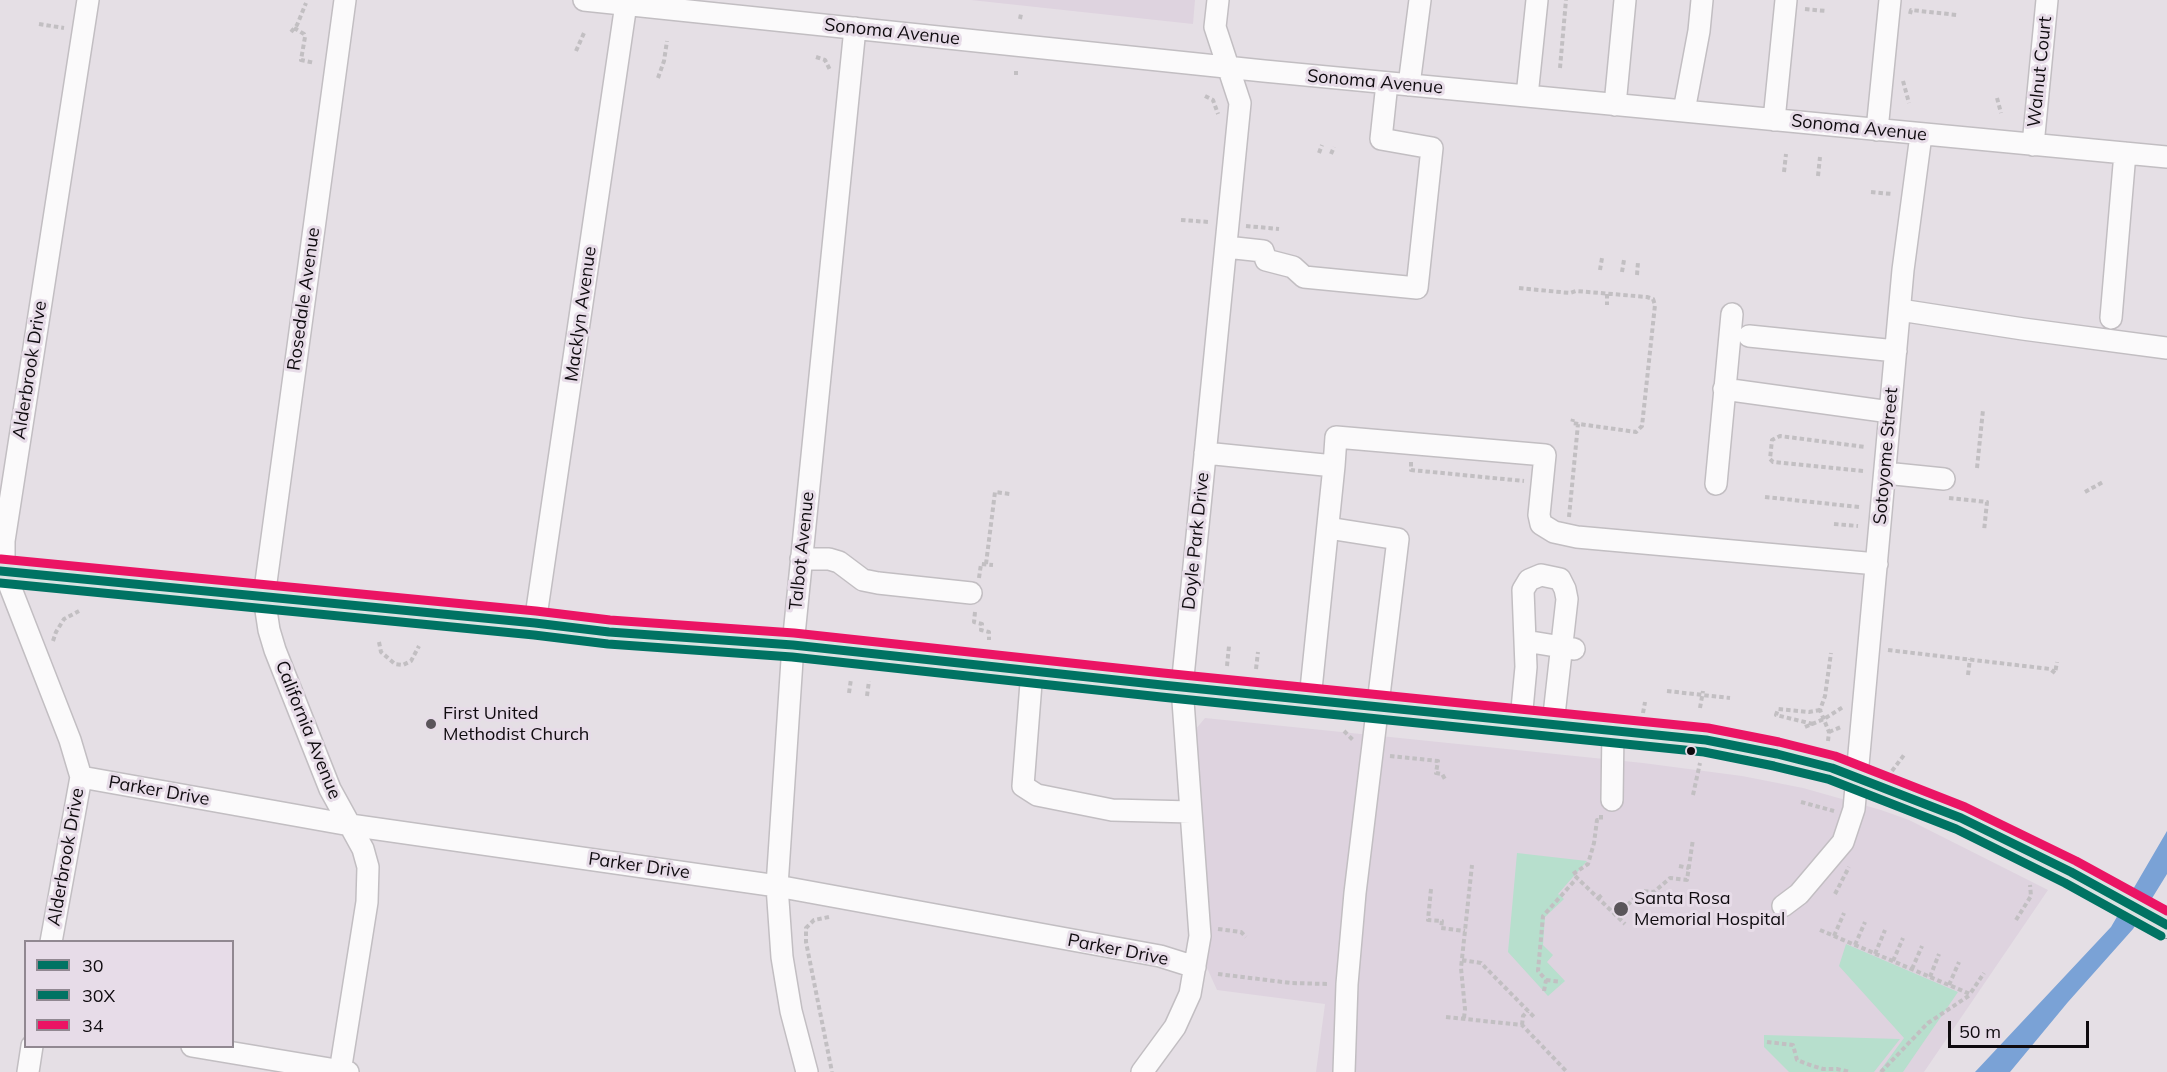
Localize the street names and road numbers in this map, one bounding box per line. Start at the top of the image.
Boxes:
street label: Sonoma Avenue [823,14,961,50]
street label: Walnut Court [2023,15,2057,129]
street label: Sonoma Avenue [1306,65,1444,99]
street label: Sonoma Avenue [1790,110,1928,146]
street label: Rosedale Avenue [283,226,325,372]
street label: Macklyn Avenue [561,245,601,383]
street label: Alderbrook Drive [8,299,52,441]
street label: Sotoyome Street [1869,387,1903,525]
street label: Doyle Park Drive [1178,471,1214,611]
street label: Talbot Avenue [785,491,819,611]
street label: California Avenue [270,658,346,802]
street label: Parker Drive [107,771,211,811]
street label: Alderbrook Drive [43,786,89,928]
street label: Parker Drive [587,848,691,884]
street label: Parker Drive [1066,930,1170,970]

